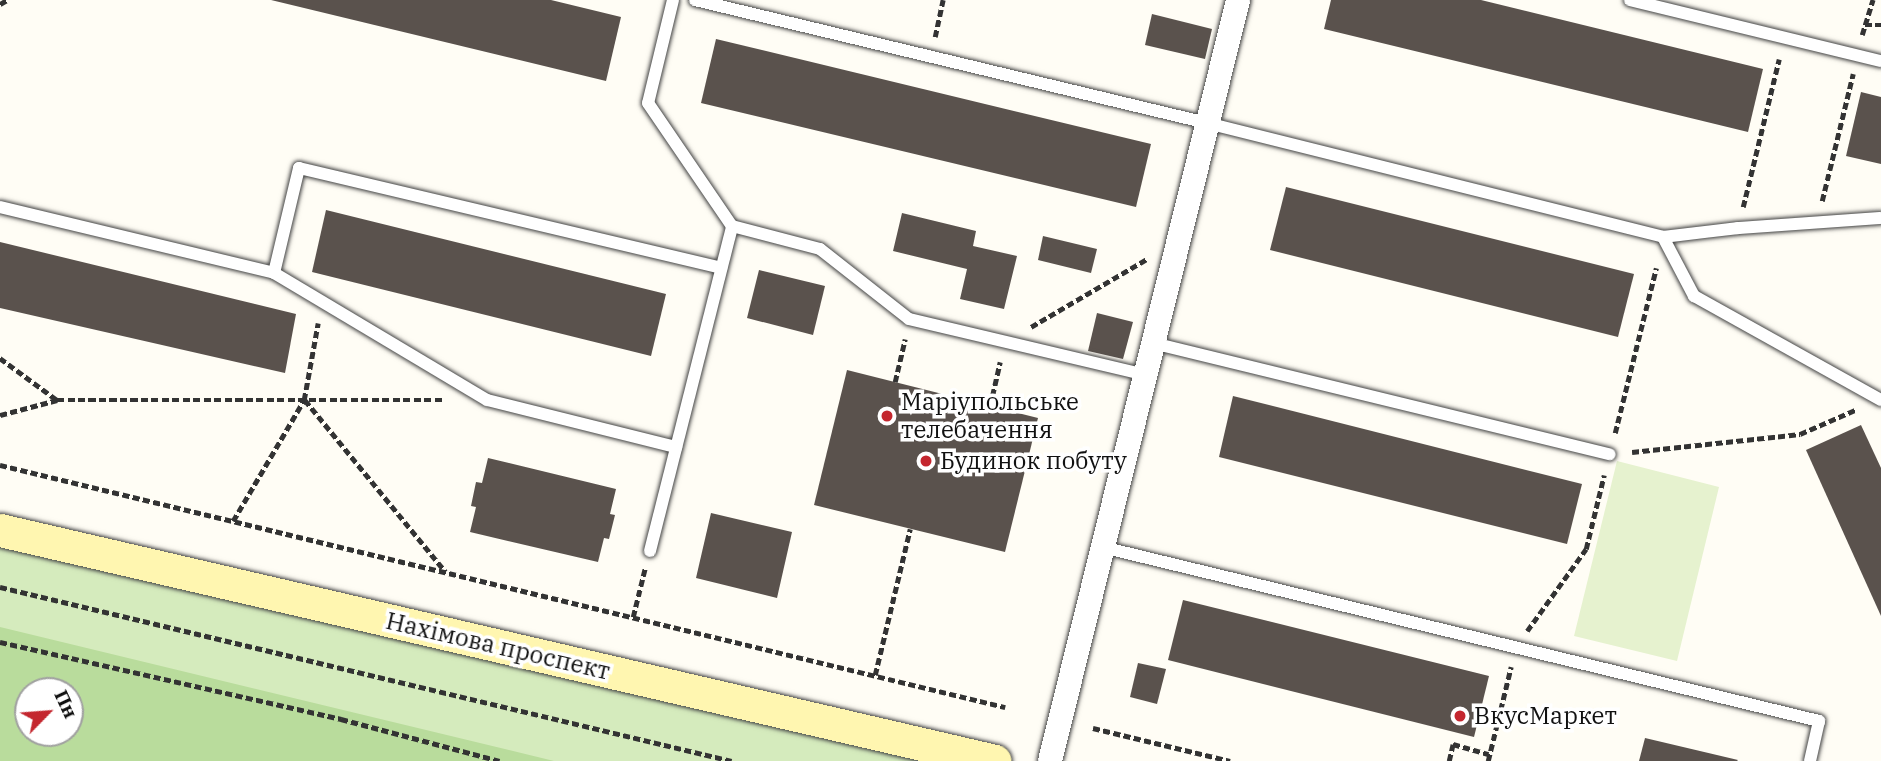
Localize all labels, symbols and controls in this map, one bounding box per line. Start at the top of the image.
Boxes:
place label: Маріупольське телебачення [901,388,1079,444]
marker: Маріупольське телебачення [879,408,895,424]
place label: Будинок побуту [940,447,1127,475]
marker: Будинок побуту [918,453,934,469]
street label: Нахімова проспект [383,606,613,686]
north arrow [14,677,84,747]
text: Пн [49,686,83,722]
place label: ВкусМаркет [1474,702,1617,730]
marker: ВкусМаркет [1452,708,1468,724]

